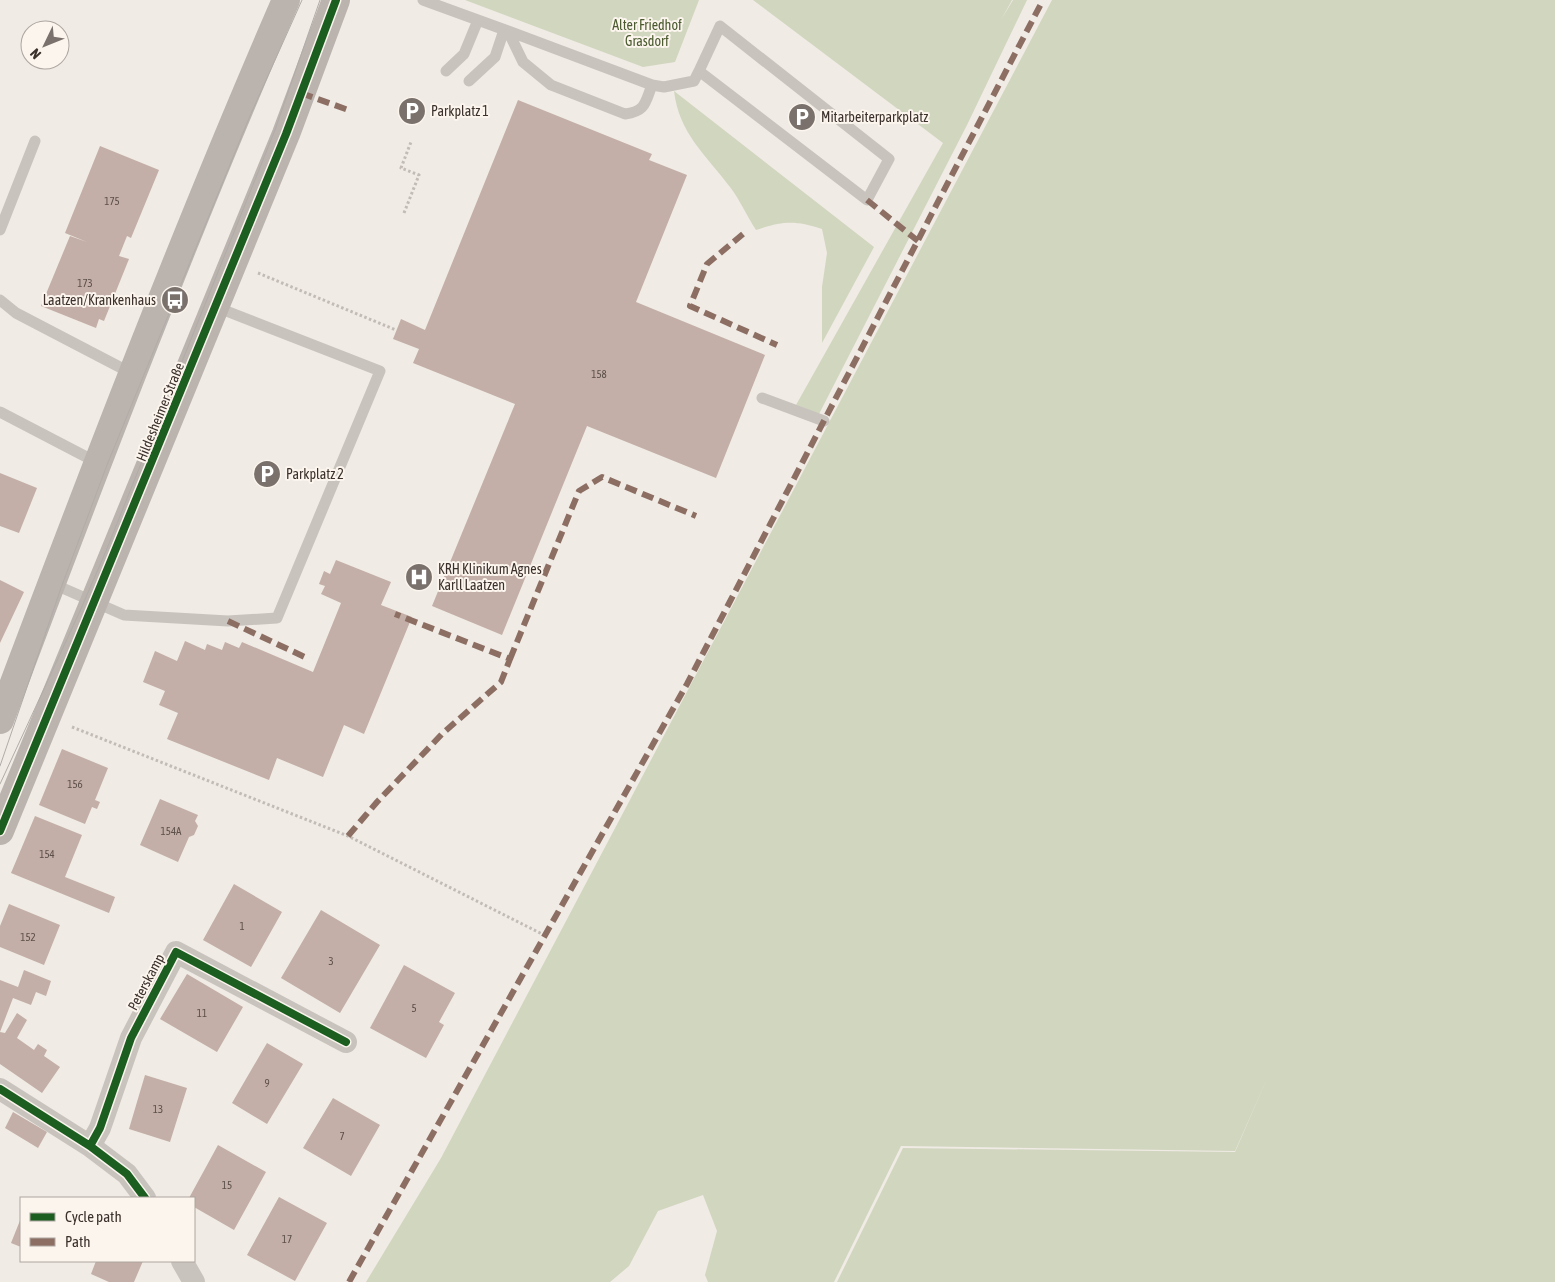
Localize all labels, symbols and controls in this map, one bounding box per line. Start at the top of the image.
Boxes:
park label: Alter Friedhof Grasdorf [612,17,682,49]
north arrow [20,20,70,70]
text: N [27,45,44,62]
parking icon: Parkplatz 1 [397,96,427,126]
parking icon: Mitarbeiterparkplatz [787,102,817,132]
place label: Parkplatz 1 [431,103,489,119]
place label: Mitarbeiterparkplatz [821,109,928,125]
house number: 175 [104,195,120,207]
house number: 173 [77,277,93,289]
bus stop icon: Laatzen/Krankenhaus [160,285,190,315]
place label: Laatzen/Krankenhaus [43,292,156,308]
street label: Hildesheimer Straße [133,360,187,464]
house number: 158 [591,368,607,380]
parking icon: Parkplatz 2 [252,459,282,489]
place label: Parkplatz 2 [286,466,344,482]
place label: KRH Klinikum Agnes Karll Laatzen [438,561,542,593]
hospital icon: KRH Klinikum Agnes Karll Laatzen [404,562,434,592]
house number: 156 [67,778,83,790]
house number: 154A [161,825,182,837]
house number: 154 [39,848,55,860]
house number: 1 [239,920,245,932]
house number: 152 [20,931,36,943]
street label: Peterskamp [124,951,168,1013]
house number: 3 [328,955,334,967]
house number: 5 [411,1002,417,1014]
house number: 11 [197,1007,207,1019]
house number: 9 [264,1077,270,1089]
house number: 13 [153,1103,163,1115]
house number: 7 [339,1130,345,1142]
house number: 15 [222,1179,232,1191]
legend [20,1197,195,1262]
text: Cycle path [65,1208,122,1225]
text: Path [65,1233,91,1250]
house number: 17 [282,1233,292,1245]

